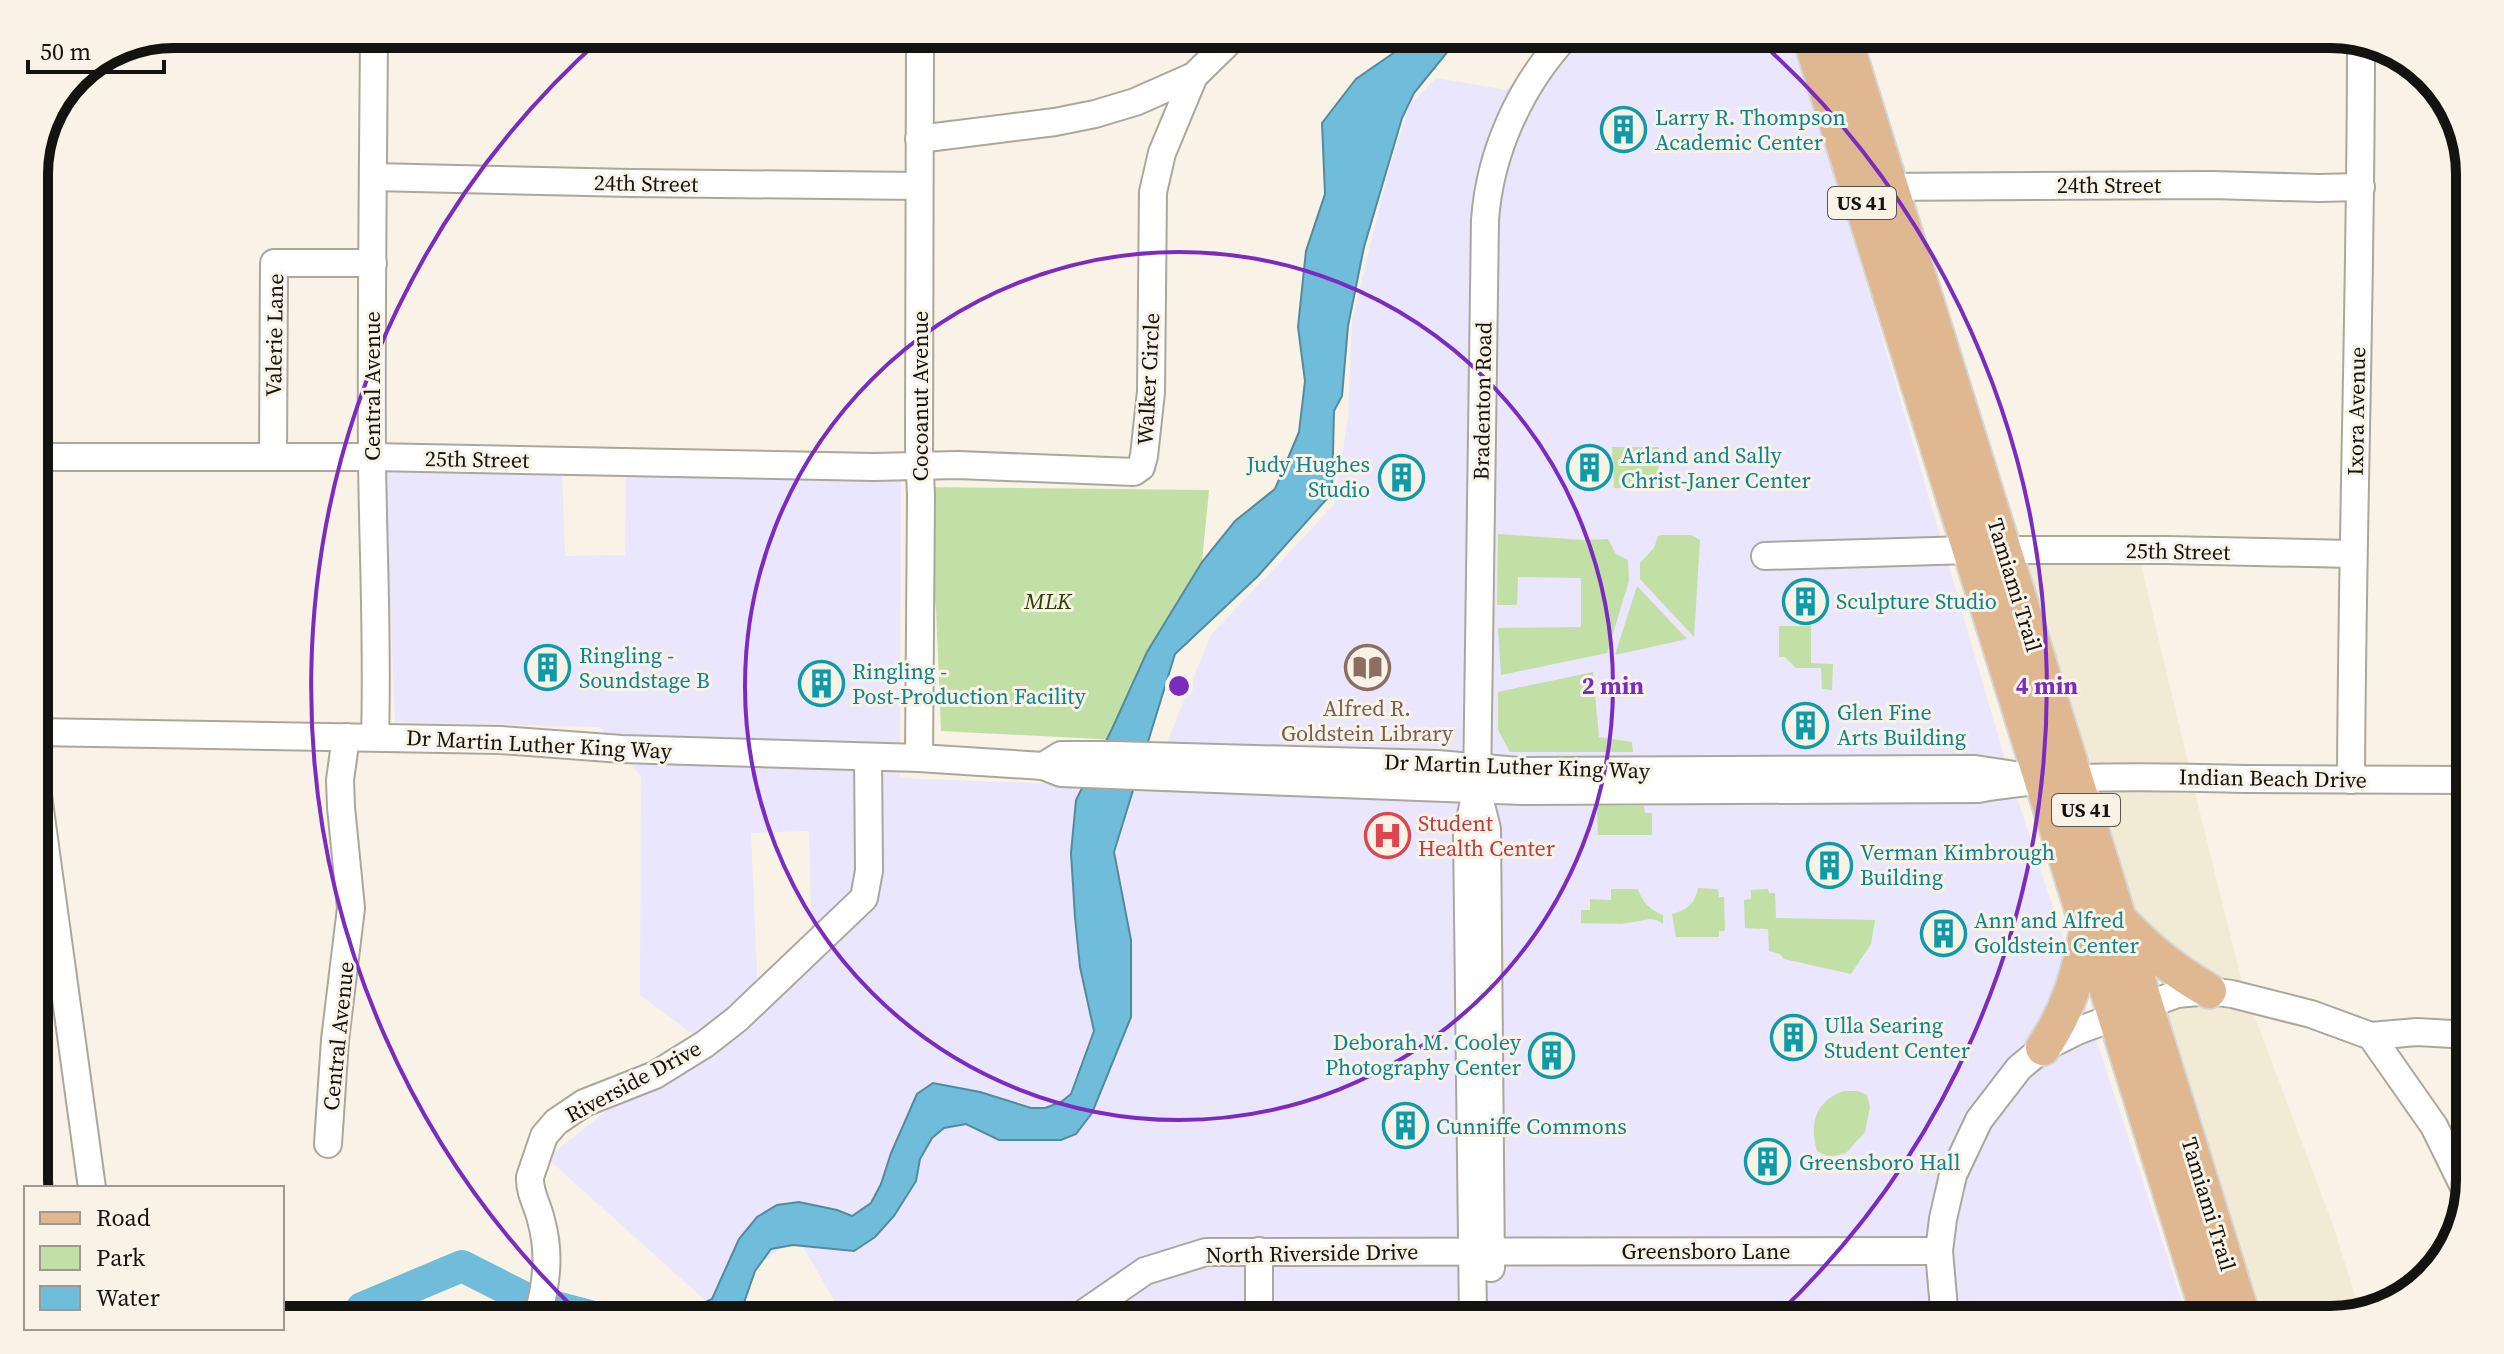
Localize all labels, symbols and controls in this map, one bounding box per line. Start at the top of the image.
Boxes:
scale bar [28,24,164,74]
text: 50 m [40,35,91,68]
place label: Larry R. Thompson Academic Center [1655,102,1846,157]
building icon: Larry R. Thompson Academic Center [1600,106,1648,154]
street label: 24th Street [594,167,699,199]
street label: 24th Street [2057,170,2162,200]
road number: US 41 [1828,187,1896,219]
street label: Valerie Lane [258,273,290,397]
street label: Central Avenue [357,311,387,461]
street label: Cocoanut Avenue [905,311,935,481]
street label: Walker Circle [1130,312,1166,446]
street label: Bradenton Road [1466,321,1498,481]
street label: Ixora Avenue [2340,346,2372,476]
place label: Arland and Sally Christ-Janer Center [1621,440,1812,495]
street label: 25th Street [425,443,530,475]
building icon: Arland and Sally Christ-Janer Center [1566,444,1614,492]
place label: Judy Hughes Studio [1246,449,1370,504]
building icon: Judy Hughes Studio [1377,453,1425,501]
street label: Tamiami Trail [1980,515,2050,655]
street label: 25th Street [2126,535,2231,567]
building icon: Sculpture Studio [1781,577,1829,625]
park label: MLK [1023,586,1073,616]
place label: Sculpture Studio [1836,586,1997,616]
place label: Ringling - Soundstage B [579,640,710,695]
library icon: Alfred R. Goldstein Library [1343,643,1391,691]
building icon: Ringling - Soundstage B [524,644,572,692]
place label: Ringling - Post-Production Facility [852,656,1086,711]
building icon: Ringling - Post-Production Facility [797,660,845,708]
text: 2 min [1582,669,1644,702]
text: 4 min [2016,669,2078,702]
centre of rings [1165,672,1193,700]
place label: Alfred R. Goldstein Library [1281,693,1454,748]
place label: Glen Fine Arts Building [1837,697,1966,752]
building icon: Glen Fine Arts Building [1782,701,1830,749]
street label: Dr Martin Luther King Way [405,722,673,766]
street label: Dr Martin Luther King Way [1383,746,1651,786]
street label: Indian Beach Drive [2179,761,2367,795]
road number: US 41 [2052,794,2120,826]
place label: Student Health Center [1418,808,1556,863]
hospital icon: Student Health Center [1363,812,1411,860]
place label: Verman Kimbrough Building [1860,837,2055,892]
building icon: Verman Kimbrough Building [1805,841,1853,889]
place label: Ann and Alfred Goldstein Center [1974,905,2140,960]
building icon: Ann and Alfred Goldstein Center [1919,909,1967,957]
street label: Central Avenue [315,960,361,1112]
place label: Ulla Searing Student Center [1824,1010,1971,1065]
building icon: Ulla Searing Student Center [1769,1014,1817,1062]
place label: Deborah M. Cooley Photography Center [1325,1027,1522,1082]
building icon: Deborah M. Cooley Photography Center [1528,1031,1576,1079]
street label: Riverside Drive [560,1033,706,1129]
building icon: Cunniffe Commons [1381,1102,1429,1150]
place label: Cunniffe Commons [1436,1111,1627,1141]
street label: Tamiami Trail [2174,1134,2244,1274]
building icon: Greensboro Hall [1744,1138,1792,1186]
place label: Greensboro Hall [1799,1147,1960,1177]
legend [24,1186,284,1330]
text: Road [96,1201,151,1234]
street label: North Riverside Drive [1205,1236,1419,1270]
street label: Greensboro Lane [1621,1236,1791,1266]
text: Park [96,1241,146,1274]
text: Water [96,1281,160,1314]

